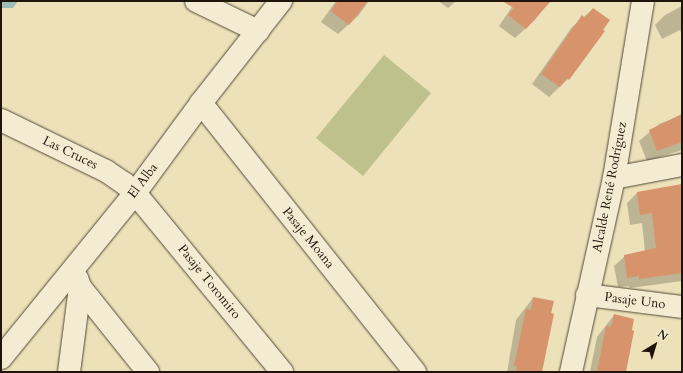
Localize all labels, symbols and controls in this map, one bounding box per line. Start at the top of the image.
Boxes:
street label: Alcalde René Rodríguez [590,120,630,254]
street label: Las Cruces [40,133,100,173]
street label: El Alba [125,160,161,202]
street label: Pasaje Moana [279,204,337,272]
street label: Pasaje Toromiro [174,242,244,322]
street label: Pasaje Uno [604,290,666,312]
north arrow [635,325,675,365]
text: N [654,326,671,344]

